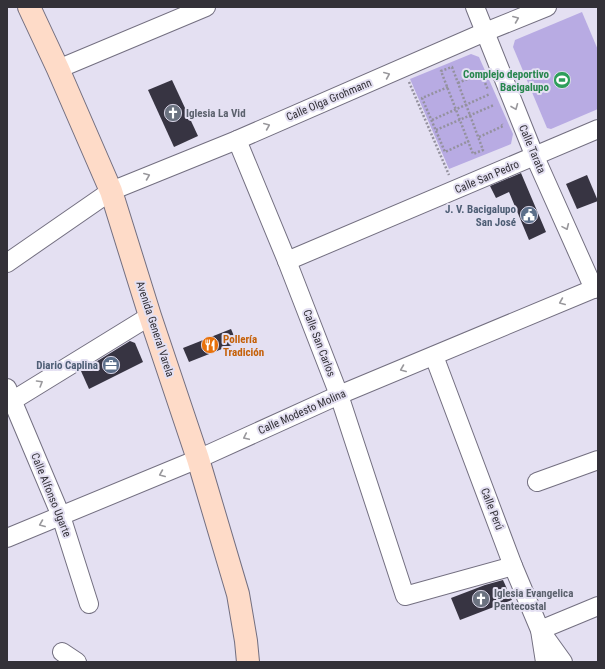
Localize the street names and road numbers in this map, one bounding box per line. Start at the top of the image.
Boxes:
street label: Calle Olga Grohmann [284,76,374,124]
street label: Calle Tarata [516,123,548,175]
street label: Calle San Pedro [453,157,521,196]
street label: Avenida General Varela [133,279,177,379]
street label: Calle San Carlos [300,308,338,378]
street label: Calle Modesto Molina [256,387,348,437]
street label: Calle Alfonso Ugarte [28,451,74,539]
street label: Calle Perú [478,486,506,532]

